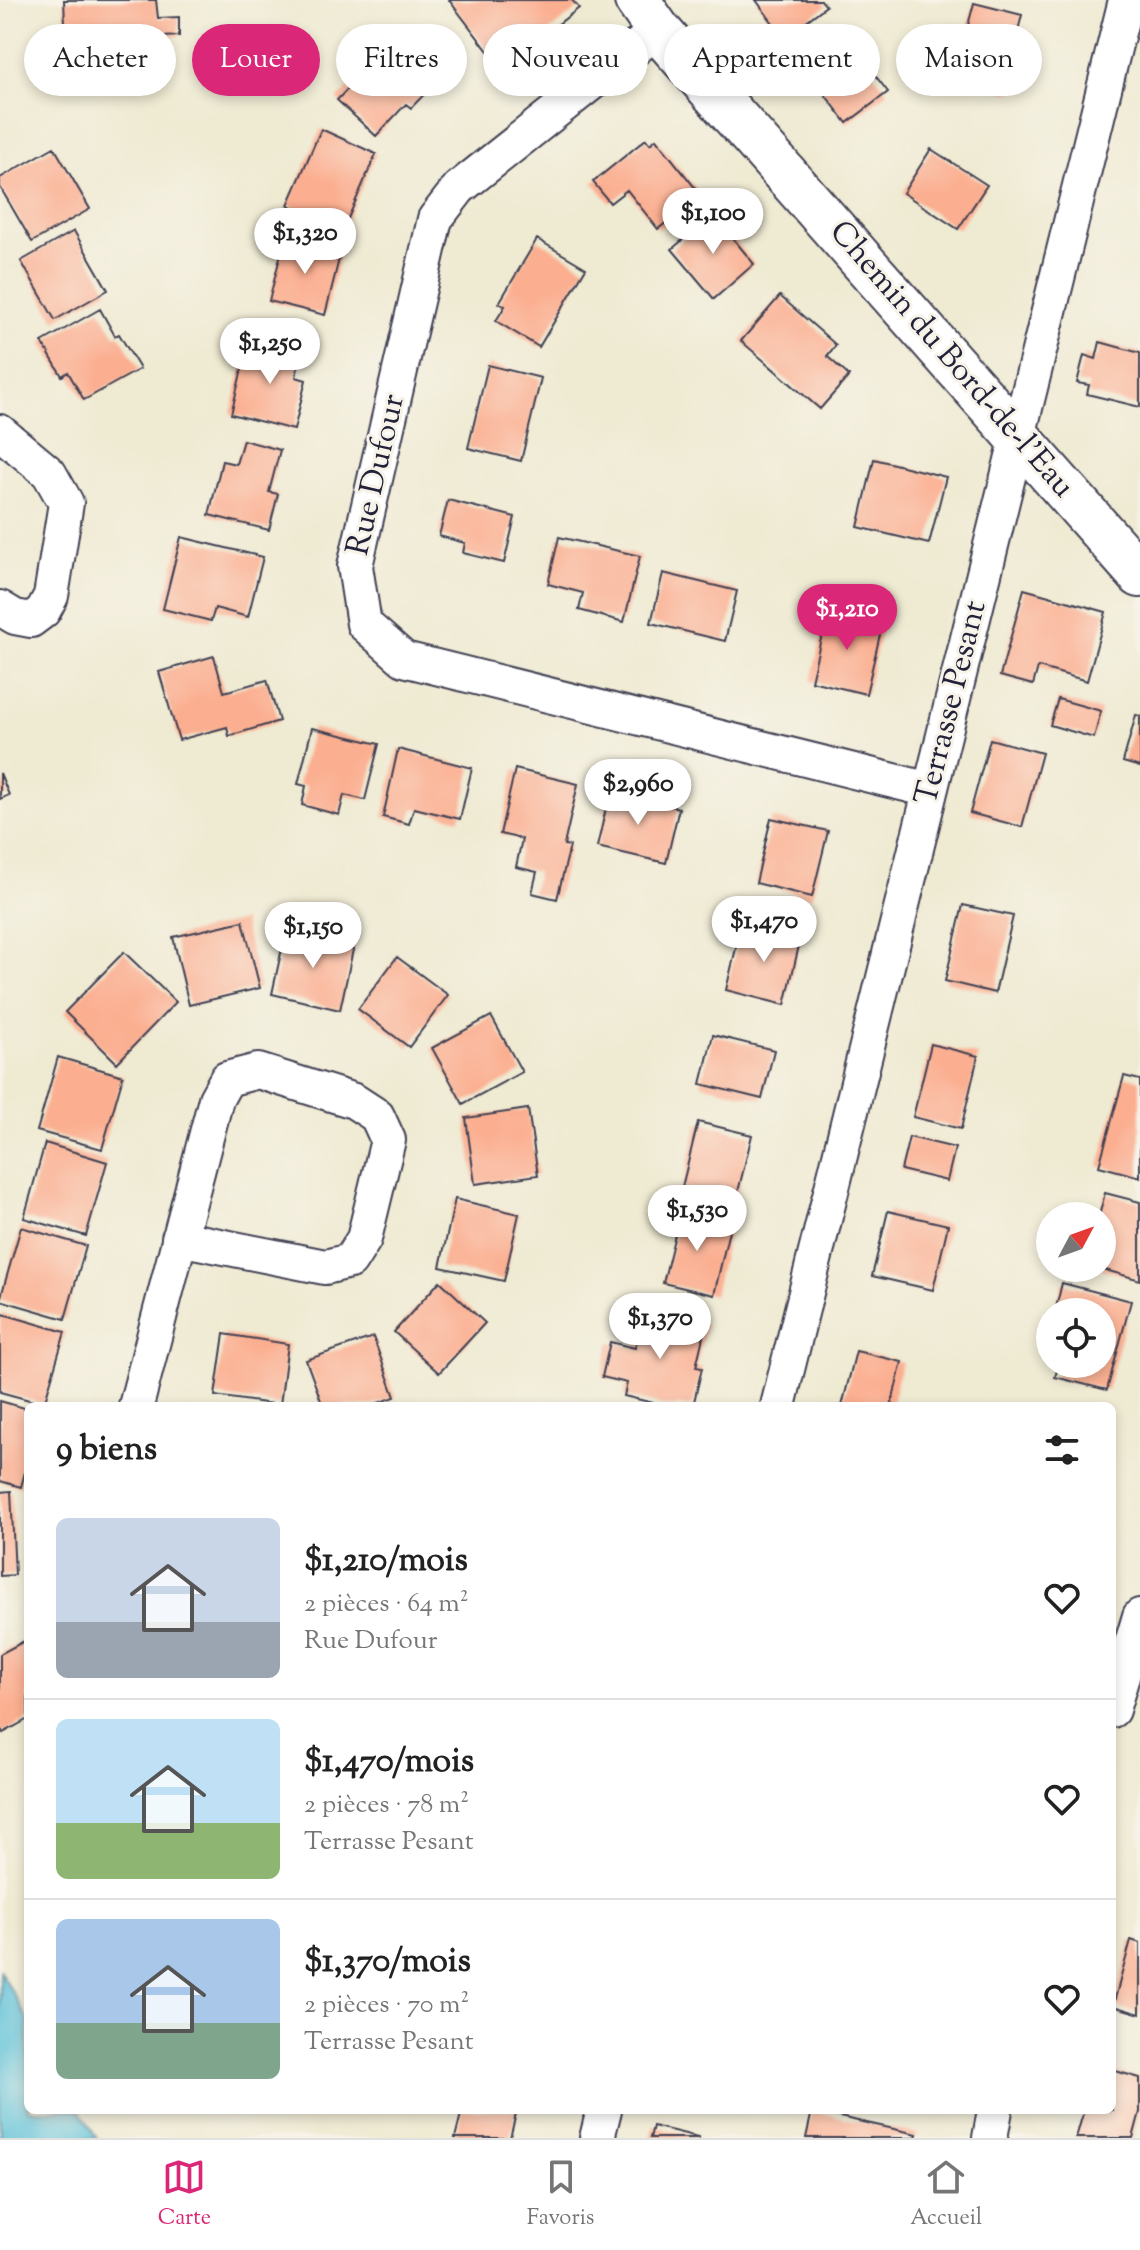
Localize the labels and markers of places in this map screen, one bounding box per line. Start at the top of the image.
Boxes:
pin: $1,100 [648,188,778,256]
pin: $1,320 [240,208,370,276]
pin: $1,250 [205,318,335,386]
pin: $1,210 [782,584,912,652]
pin: $2,960 [573,759,703,827]
pin: $1,470 [699,896,829,964]
pin: $1,150 [248,902,378,970]
pin: $1,530 [632,1185,762,1253]
pin: $1,370 [595,1293,725,1361]

